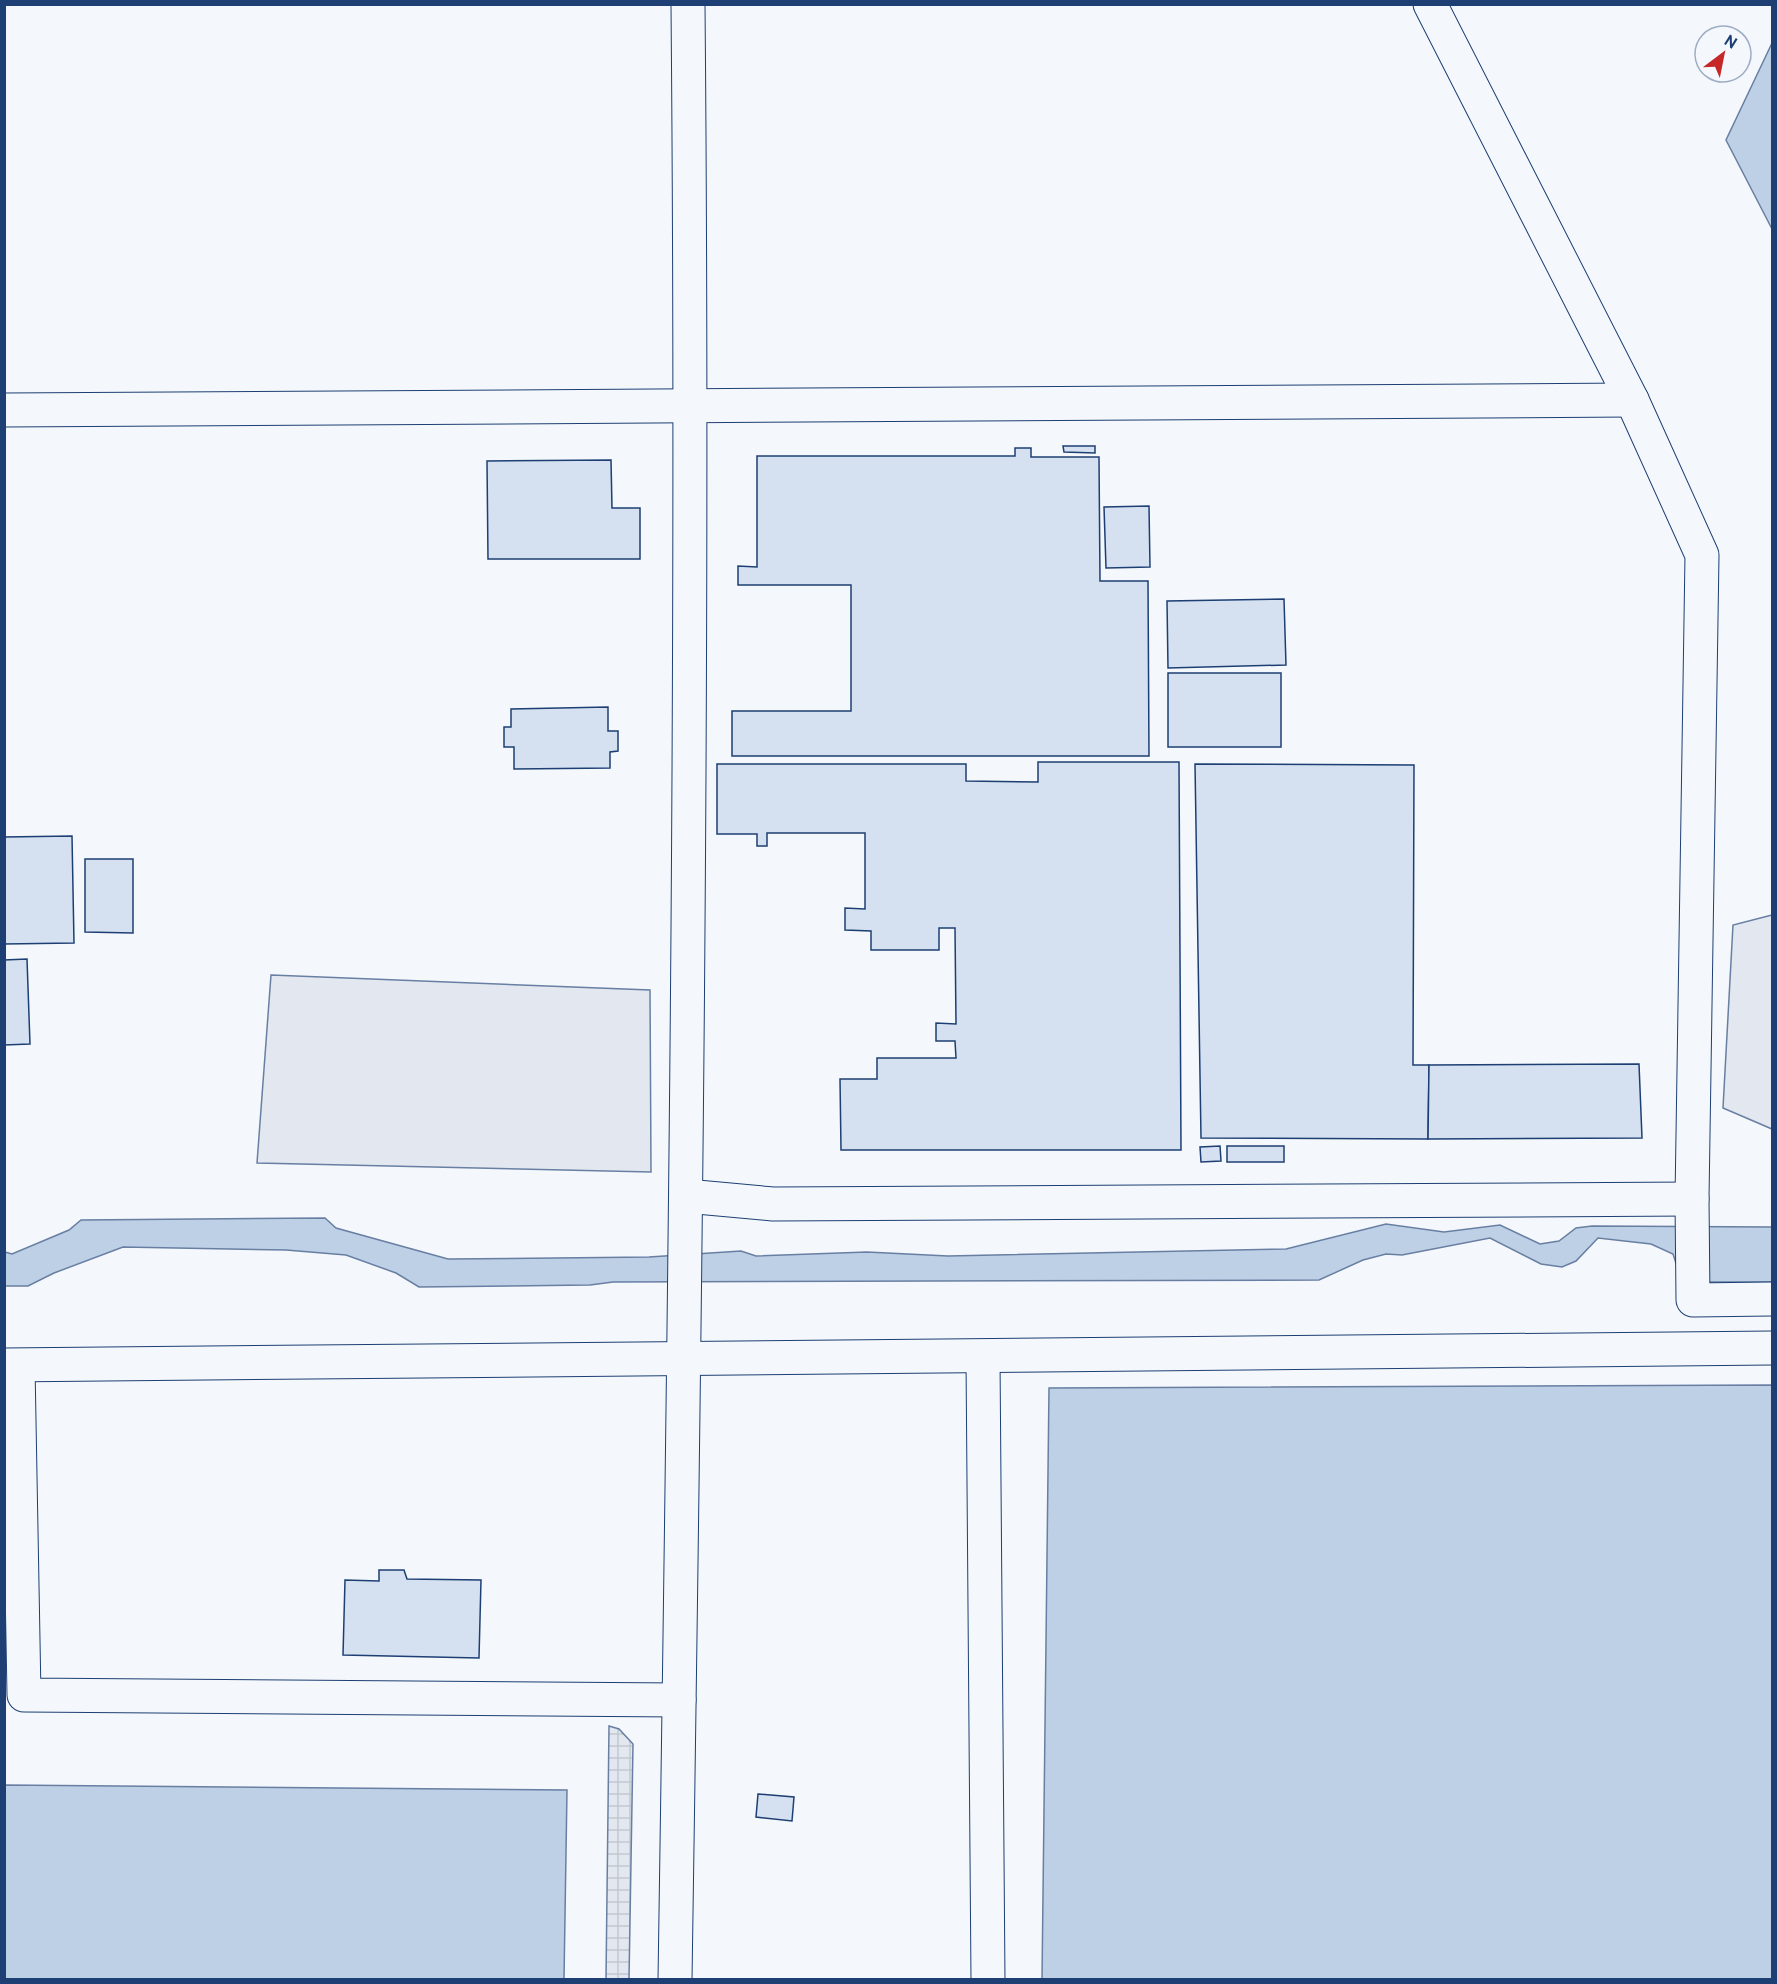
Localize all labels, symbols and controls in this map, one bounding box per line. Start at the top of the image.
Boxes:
north arrow [1693,24,1753,84]
text: N [1720,31,1740,55]

